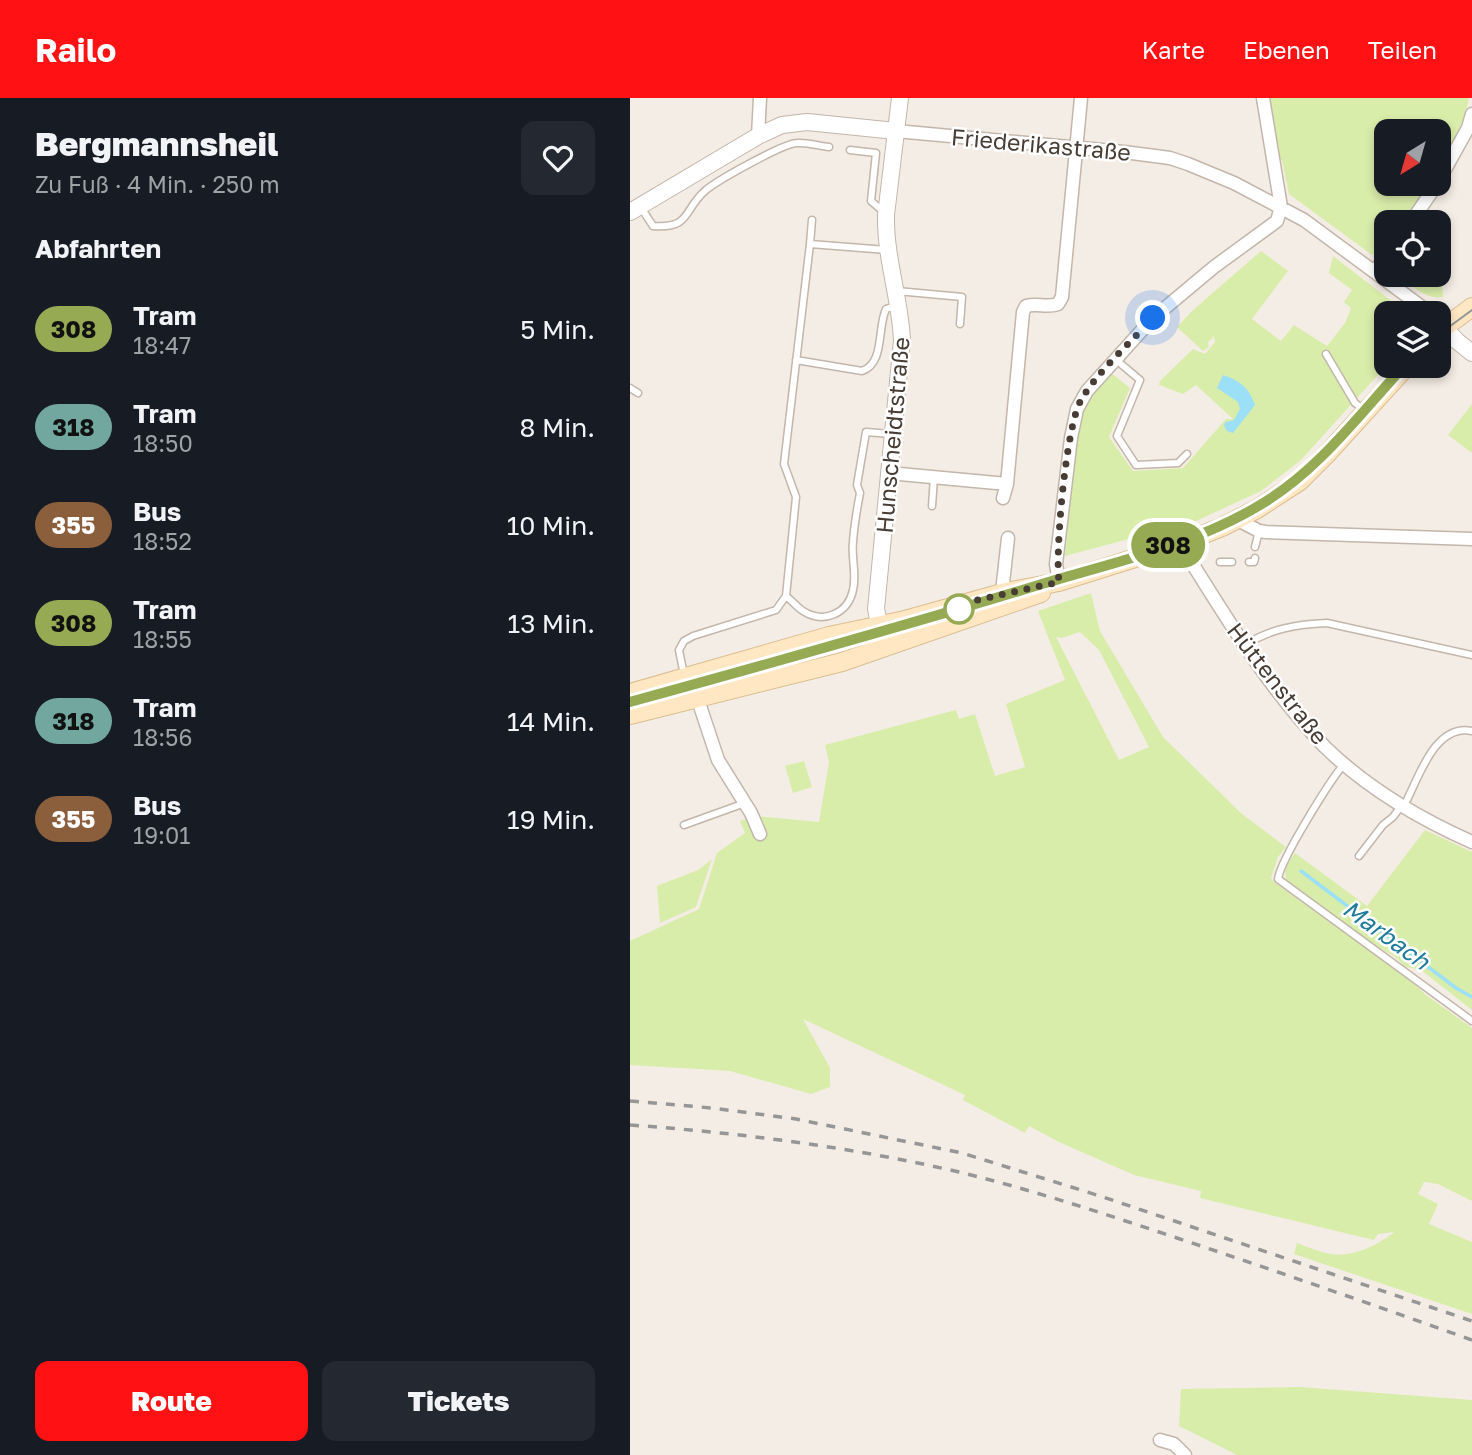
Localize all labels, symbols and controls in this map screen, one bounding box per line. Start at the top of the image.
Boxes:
text: Railo [35,30,116,69]
text: Karte [1142,35,1205,64]
text: Ebenen [1243,35,1330,64]
text: Teilen [1368,35,1437,64]
north arrow [1374,119,1451,196]
map controls [1374,119,1451,378]
button: heart [521,121,595,195]
street label: Friederikastraße [950,122,1132,166]
text: Bergmannsheil [35,124,278,163]
text: Zu Fuß · 4 Min. · 250 m [35,170,280,198]
button: locate [1374,210,1451,287]
text: Abfahrten [35,233,161,264]
text: Tram [133,300,196,331]
your location [1135,300,1170,335]
button: layers [1374,301,1451,378]
text: 308 [51,314,96,343]
text: 5 Min. [520,314,595,345]
text: 18:47 [133,331,191,359]
street label: Hunscheidtstraße [869,336,915,534]
text: Tram [133,398,196,429]
text: 318 [52,412,95,441]
text: 8 Min. [520,412,595,443]
text: 18:50 [133,429,193,457]
text: Bus [133,496,181,527]
text: 355 [52,510,95,539]
text: 10 Min. [507,510,595,541]
line badge: 308 [1128,522,1208,568]
text: 18:52 [133,527,192,555]
text: 308 [1145,530,1191,559]
text: Tram [133,594,196,625]
unlabelled marker [944,594,974,624]
text: 308 [51,608,96,637]
text: 13 Min. [508,608,595,639]
street label: Hüttenstraße [1222,617,1334,749]
text: 18:55 [133,625,192,653]
text: Tram [133,692,196,723]
text: 318 [52,706,95,735]
text: 14 Min. [507,706,595,737]
text: 18:56 [133,723,192,751]
text: Bus [133,790,181,821]
text: 355 [52,804,95,833]
text: 19 Min. [507,804,595,835]
text: 19:01 [133,821,190,849]
water label: Marbach [1338,893,1437,976]
button: Route [35,1361,308,1441]
button: Tickets [322,1361,595,1441]

